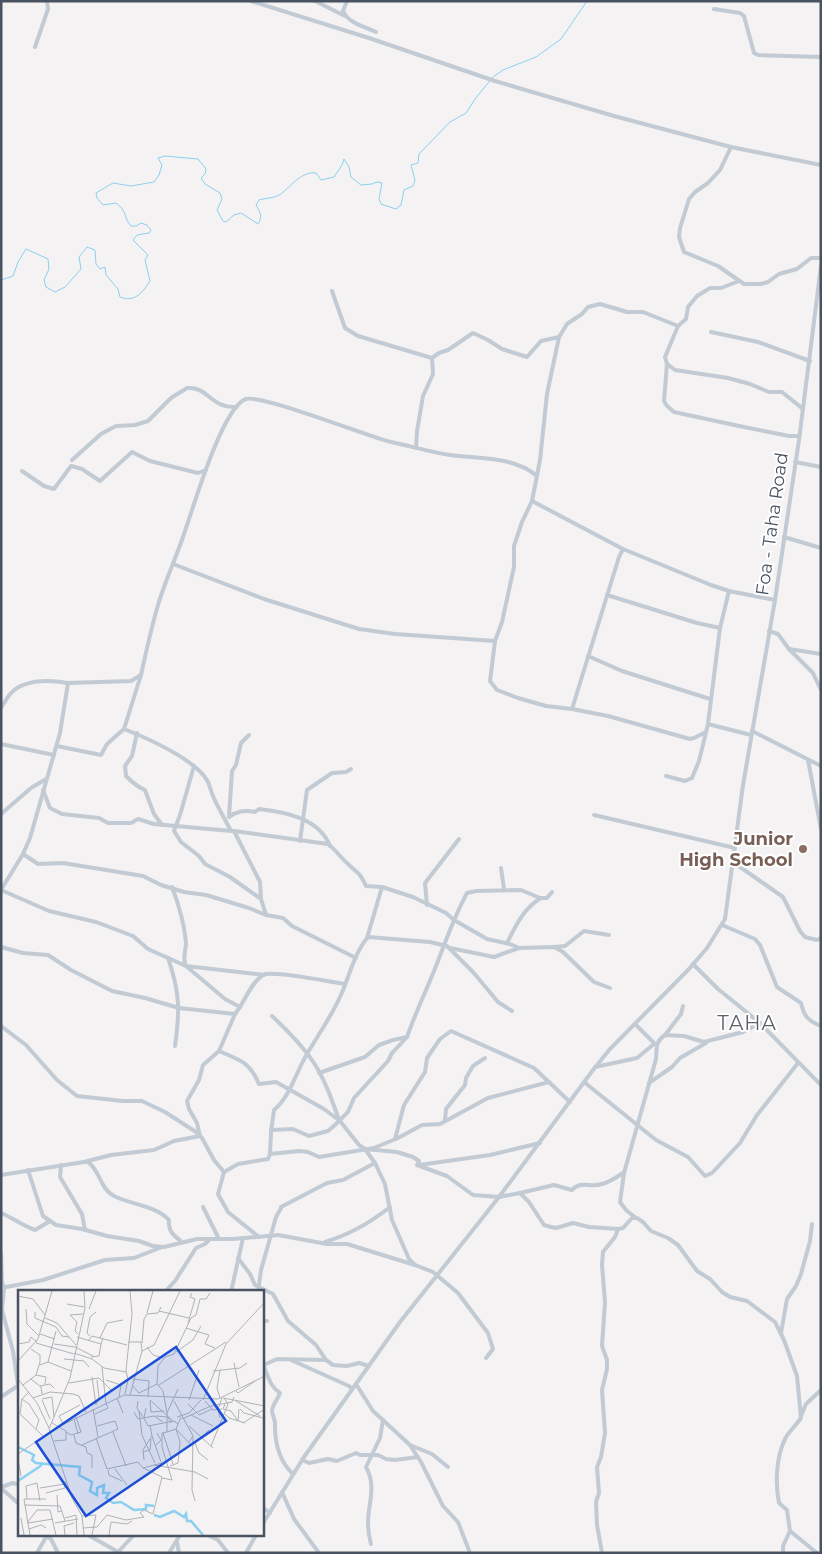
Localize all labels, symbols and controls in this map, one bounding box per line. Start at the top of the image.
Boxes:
street label: Foa - Taha Road [751,451,793,597]
place label: Junior High School [679,828,793,871]
marker: Junior High School [797,843,809,855]
district label: TAHA [717,1011,777,1035]
inset map [18,1290,264,1536]

